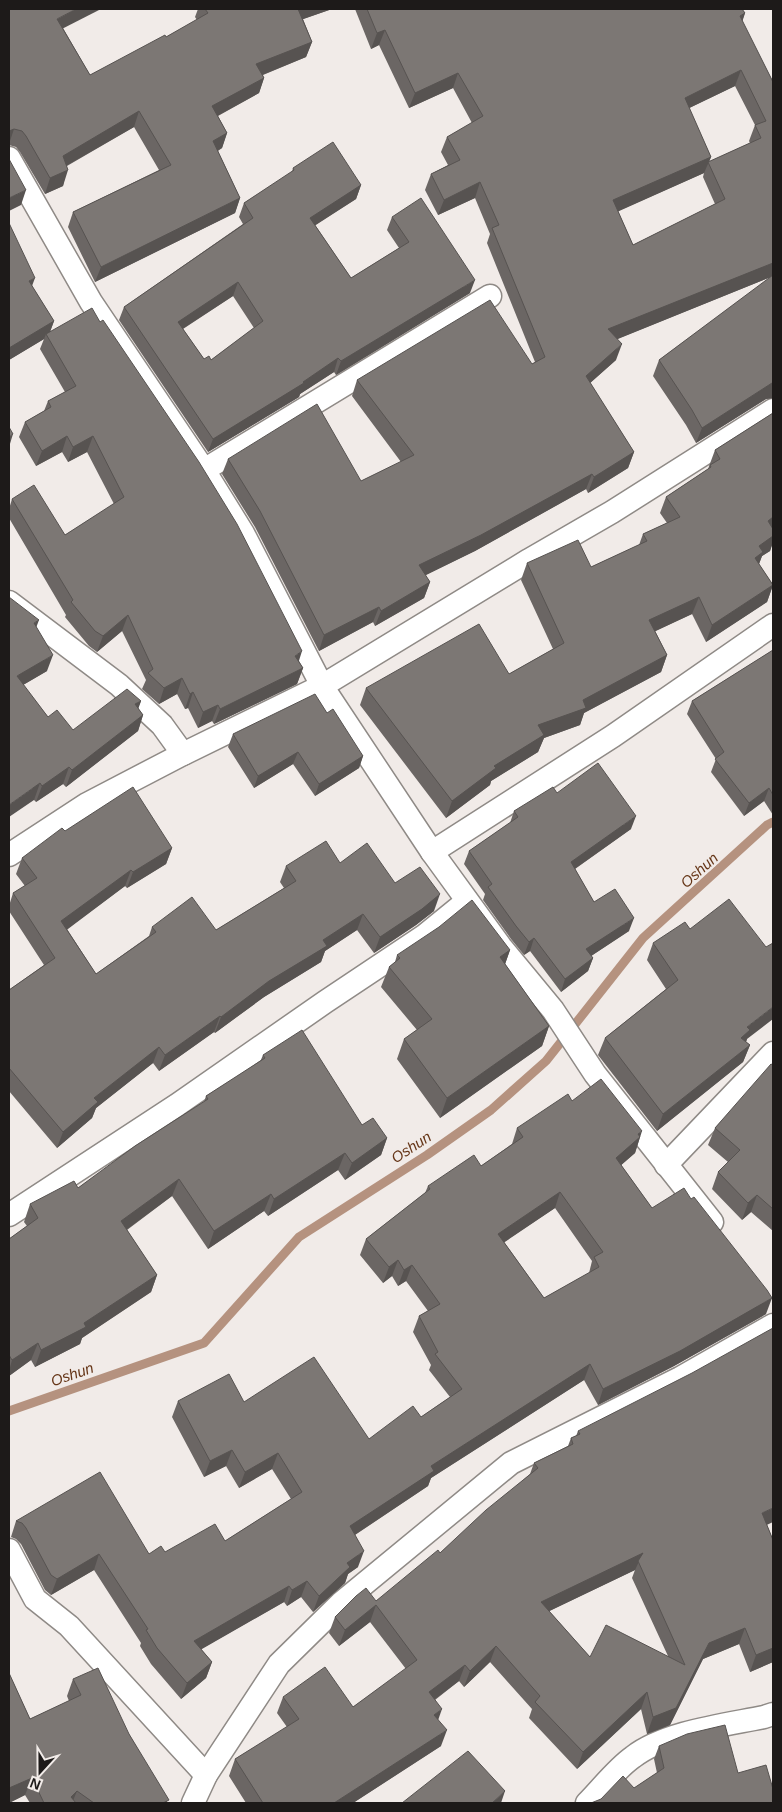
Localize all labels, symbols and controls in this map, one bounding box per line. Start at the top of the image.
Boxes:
water label: Oshun [677,849,721,891]
water label: Oshun [388,1128,434,1166]
water label: Oshun [48,1359,96,1389]
north arrow [15,1747,65,1797]
text: N [28,1775,43,1793]

